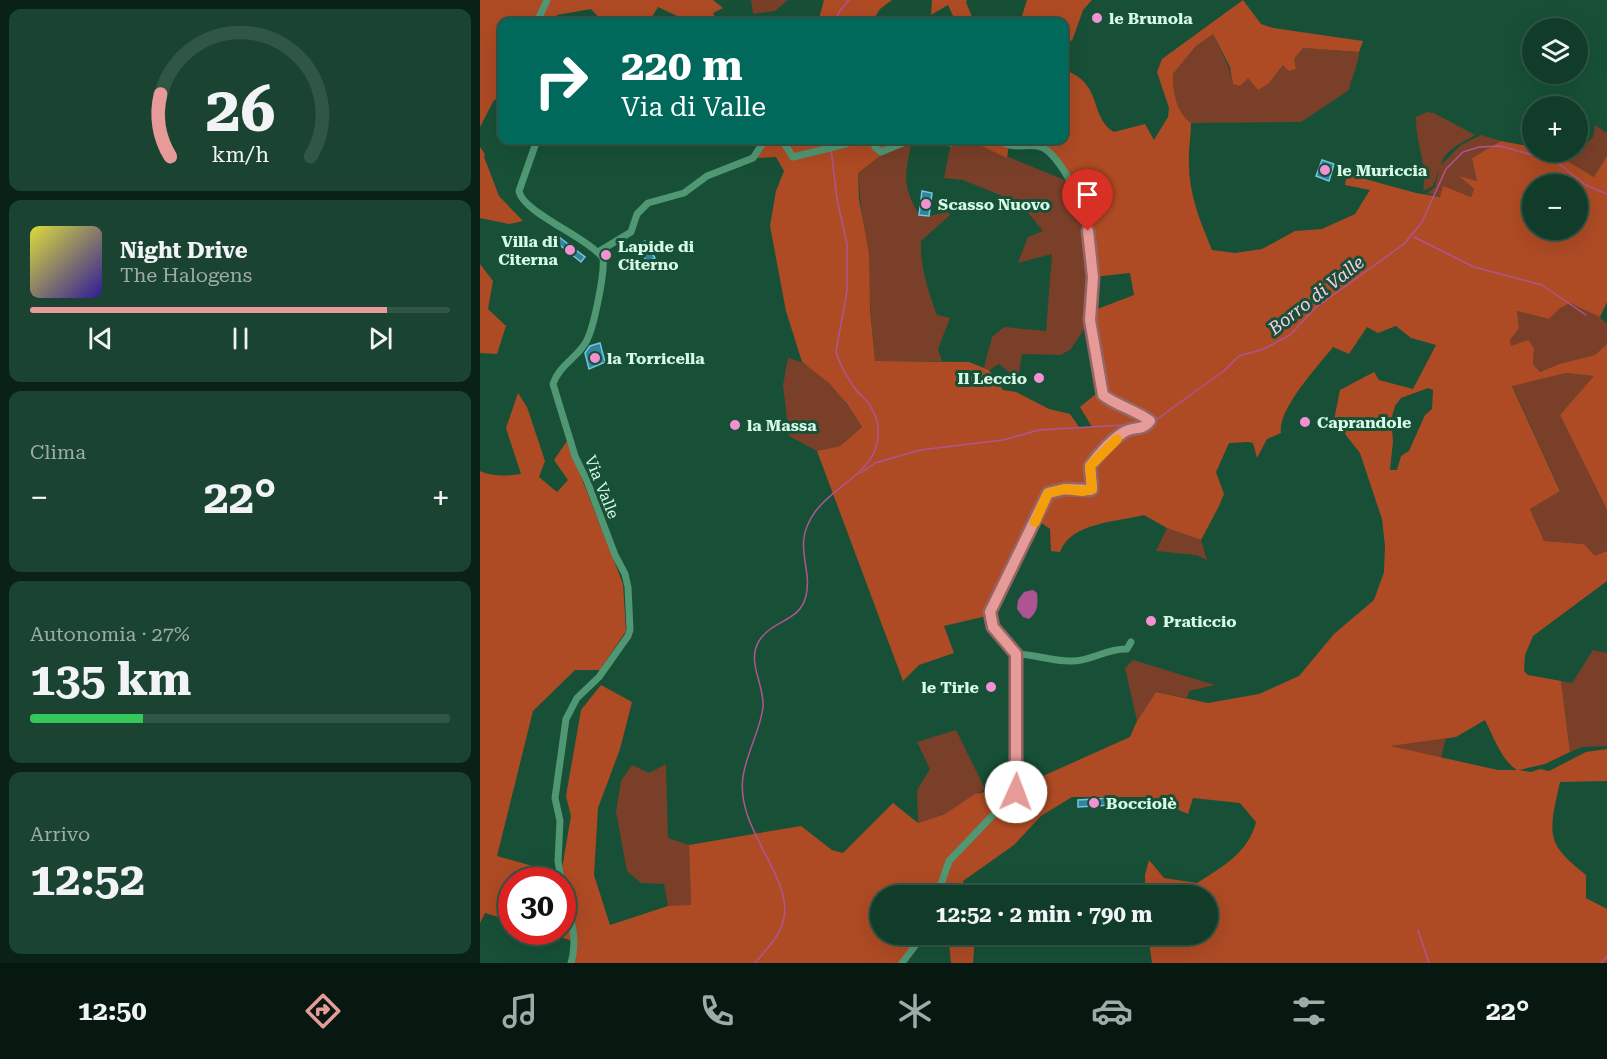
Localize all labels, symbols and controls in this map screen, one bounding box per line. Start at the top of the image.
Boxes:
place label: le Brunola [1109,9,1193,28]
marker: le Brunola [1090,11,1104,25]
map controls [1522,18,1588,240]
button: layers [1522,18,1588,84]
text: 220 m [621,41,743,90]
icon: right [522,42,600,120]
text: 26 [205,73,275,146]
text: Via di Valle [621,91,766,123]
button: + [1522,96,1588,162]
text: km/h [211,142,269,167]
place label: le Muriccia [1337,161,1428,180]
marker: le Muriccia [1318,163,1332,177]
pin [1062,169,1113,231]
button: − [1522,174,1588,240]
icon: arrive [1071,178,1104,211]
place label: Scasso Nuovo [938,195,1050,214]
marker: Scasso Nuovo [919,197,933,211]
place label: Villa di Citerna [498,232,559,269]
place label: Lapide di Citerno [618,237,695,274]
text: Night Drive [120,238,248,263]
marker: Villa di Citerna [563,243,577,257]
marker: Lapide di Citerno [599,248,613,262]
water label: Borro di Valle [1263,251,1368,339]
text: The Halogens [120,263,252,287]
icon: previous [84,322,117,355]
icon: pause [224,322,257,355]
icon: next [364,322,397,355]
place label: la Torricella [607,349,705,368]
marker: la Torricella [588,351,602,365]
place label: Il Leccio [958,369,1027,388]
marker: Il Leccio [1032,371,1046,385]
place label: Caprandole [1317,413,1411,432]
marker: Caprandole [1298,415,1312,429]
place label: la Massa [747,416,817,435]
marker: la Massa [728,418,742,432]
text: Clima [30,440,86,464]
street label: Via Valle [581,453,623,522]
text: 22° [204,471,276,524]
text: − [30,478,48,517]
text: + [432,478,450,517]
place label: Praticcio [1163,612,1237,631]
marker: Praticcio [1144,614,1158,628]
text: Autonomia · 27% [30,622,190,646]
text: 135 km [30,653,191,706]
place label: le Tirle [922,678,979,697]
marker: le Tirle [984,680,998,694]
position arrow [984,760,1048,824]
place label: Bocciolè [1106,794,1177,813]
marker: Bocciolè [1087,796,1101,810]
text: Arrivo [30,822,90,846]
text: 12:52 [30,853,145,906]
speed limit sign: 30 [498,867,576,945]
text: 12:52 · 2 min · 790 m [935,902,1153,927]
icon: directions [302,990,344,1032]
icon: music [499,990,541,1032]
icon: phone [696,990,738,1032]
icon: climate [894,990,936,1032]
icon: car [1091,990,1133,1032]
icon: filters [1288,990,1330,1032]
text: 12:50 [78,995,147,1027]
text: 22° [1486,995,1529,1027]

